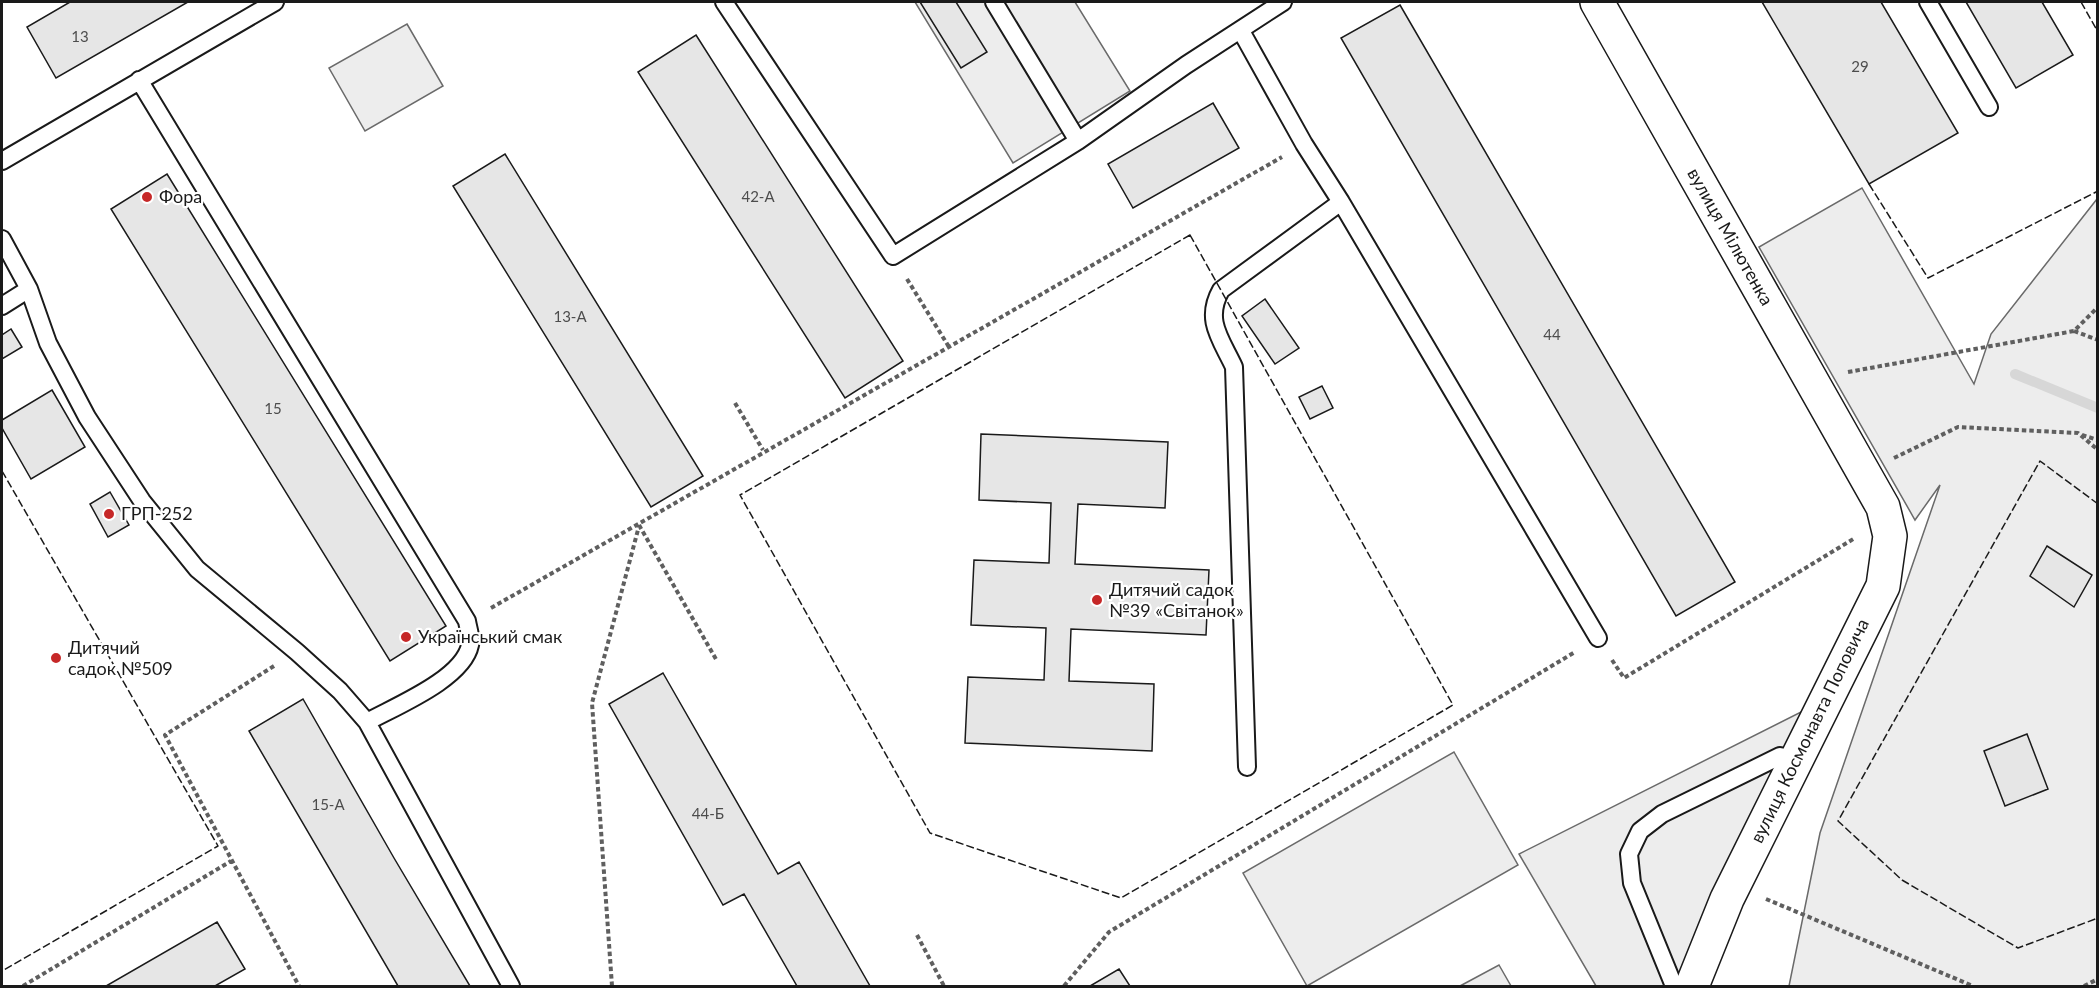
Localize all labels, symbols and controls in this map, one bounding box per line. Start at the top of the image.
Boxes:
house number: 13 [71,27,89,45]
house number: 29 [1851,57,1869,75]
street label: вулиця Мілютенка [1683,164,1779,309]
place label: Фора [159,185,202,207]
house number: 42-А [741,187,775,205]
marker: Фора [140,190,154,204]
house number: 13-А [553,307,587,325]
house number: 44 [1543,325,1561,343]
house number: 15 [264,399,282,417]
place label: ГРП-252 [121,502,193,524]
marker: ГРП-252 [102,507,116,521]
place label: Дитячий садок №39 «Світанок» [1109,578,1244,621]
marker: Дитячий садок №39 «Світанок» [1090,593,1104,607]
street label: вулиця Космонавта Поповича [1745,615,1873,846]
place label: Український смак [418,625,563,647]
marker: Український смак [399,630,413,644]
place label: Дитячий садок №509 [68,636,173,679]
marker: Дитячий садок №509 [49,651,63,665]
house number: 15-А [311,795,345,813]
house number: 44-Б [692,804,724,822]

